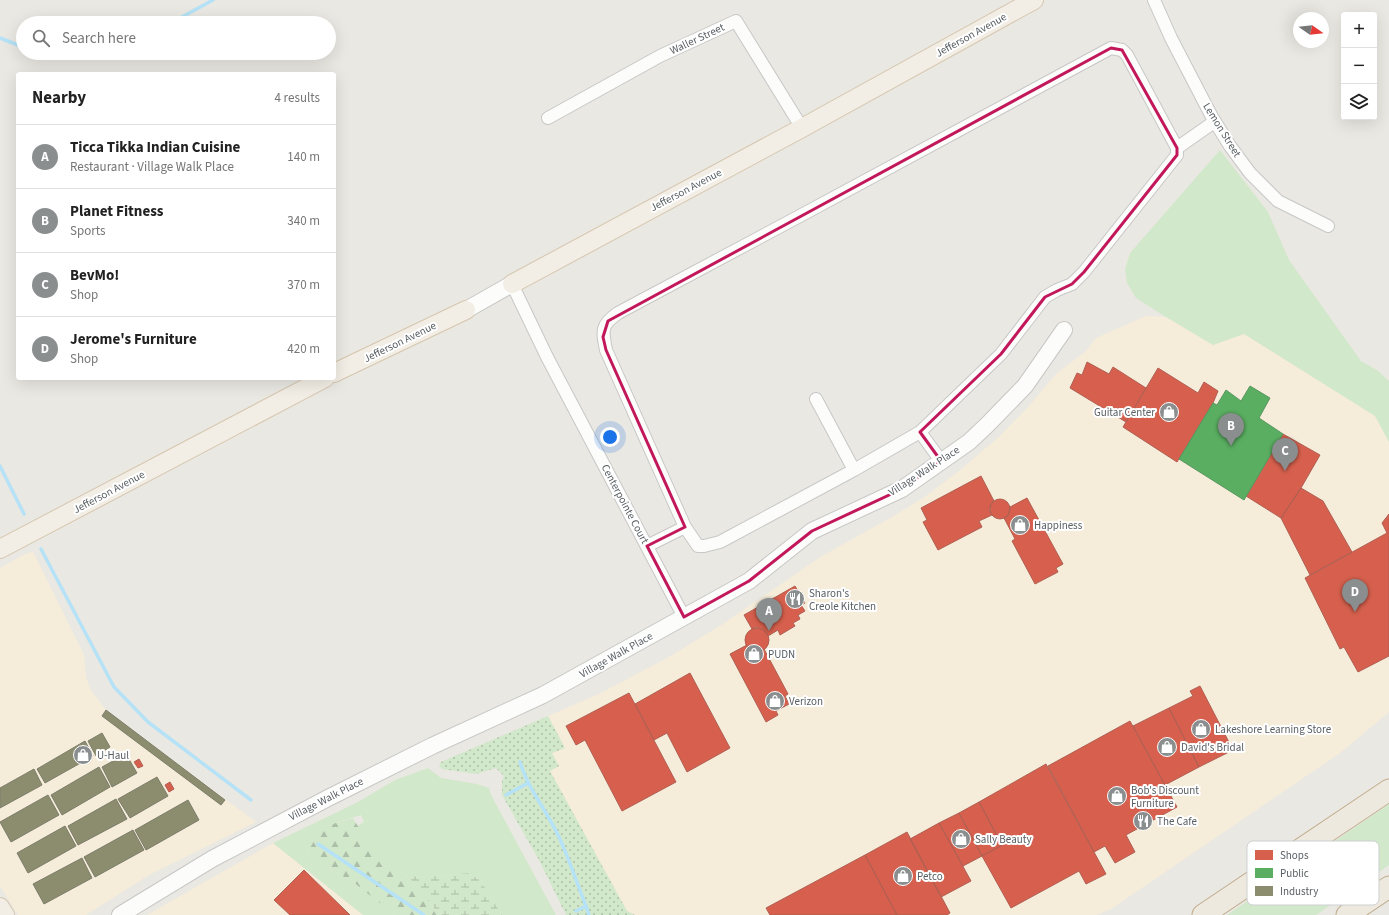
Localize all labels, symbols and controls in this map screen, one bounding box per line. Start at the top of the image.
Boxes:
street label: Jefferson Avenue [933,9,1010,61]
north arrow [1293,12,1329,48]
map controls [1341,12,1377,120]
button: + [1341,12,1377,48]
search box [16,16,336,60]
street label: Waller Street [667,20,727,58]
icon: search [30,27,52,49]
text: Search here [62,28,136,49]
button: − [1341,48,1377,84]
button: layers [1341,84,1377,120]
text: Nearby [32,86,86,110]
text: 4 results [275,89,320,107]
street label: Lemon Street [1199,100,1245,160]
text: Ticca Tikka Indian Cuisine [70,137,240,158]
text: A [41,148,49,166]
text: 140 m [287,148,320,166]
text: Restaurant · Village Walk Place [70,158,234,176]
street label: Jefferson Avenue [648,165,725,215]
text: Planet Fitness [70,201,163,222]
text: B [41,212,49,230]
text: 340 m [287,212,320,230]
text: Sports [70,222,105,240]
text: BevMo! [70,265,119,286]
text: C [41,276,49,294]
text: 370 m [287,276,320,294]
text: Shop [70,286,98,304]
street label: Jefferson Avenue [361,318,439,366]
text: Jerome's Furniture [70,329,197,350]
text: D [41,340,49,358]
text: 420 m [287,340,320,358]
text: Shop [70,350,98,368]
shop icon: Guitar Center [1158,401,1180,423]
place label: Guitar Center [1094,405,1155,420]
pin: B [1218,413,1244,446]
your location [600,427,620,447]
pin: C [1272,438,1298,471]
street label: Village Walk Place [886,442,963,500]
street label: Centerpointe Court [598,461,652,547]
street label: Jefferson Avenue [71,467,148,517]
shop icon: Happiness [1009,514,1031,536]
place label: Happiness [1034,518,1083,533]
pin: D [1342,579,1368,612]
place label: Sharon's Creole Kitchen [809,586,876,614]
restaurant icon: Sharon's Creole Kitchen [784,588,806,610]
pin: A [756,598,782,631]
street label: Village Walk Place [577,628,656,681]
shop icon: PUDN [743,643,765,665]
place label: PUDN [768,647,795,662]
shop icon: Verizon [764,690,786,712]
place label: Verizon [789,694,823,709]
shop icon: Lakeshore Learning Store [1190,718,1212,740]
place label: Lakeshore Learning Store [1215,722,1332,737]
shop icon: David's Bridal [1156,736,1178,758]
place label: David's Bridal [1181,740,1244,755]
shop icon: U-Haul [72,744,94,766]
place label: U-Haul [97,748,129,763]
street label: Village Walk Place [286,773,366,824]
place label: Bob's Discount Furniture [1131,783,1199,811]
shop icon: Bob's Discount Furniture [1106,785,1128,807]
restaurant icon: The Cafe [1132,810,1154,832]
place label: The Cafe [1157,814,1197,829]
shop icon: Sally Beauty [950,828,972,850]
place label: Sally Beauty [975,832,1032,847]
legend [1247,841,1379,905]
text: Shops [1280,848,1309,863]
shop icon: Petco [892,865,914,887]
text: Public [1280,866,1309,881]
place label: Petco [917,869,943,884]
text: Industry [1280,884,1318,899]

